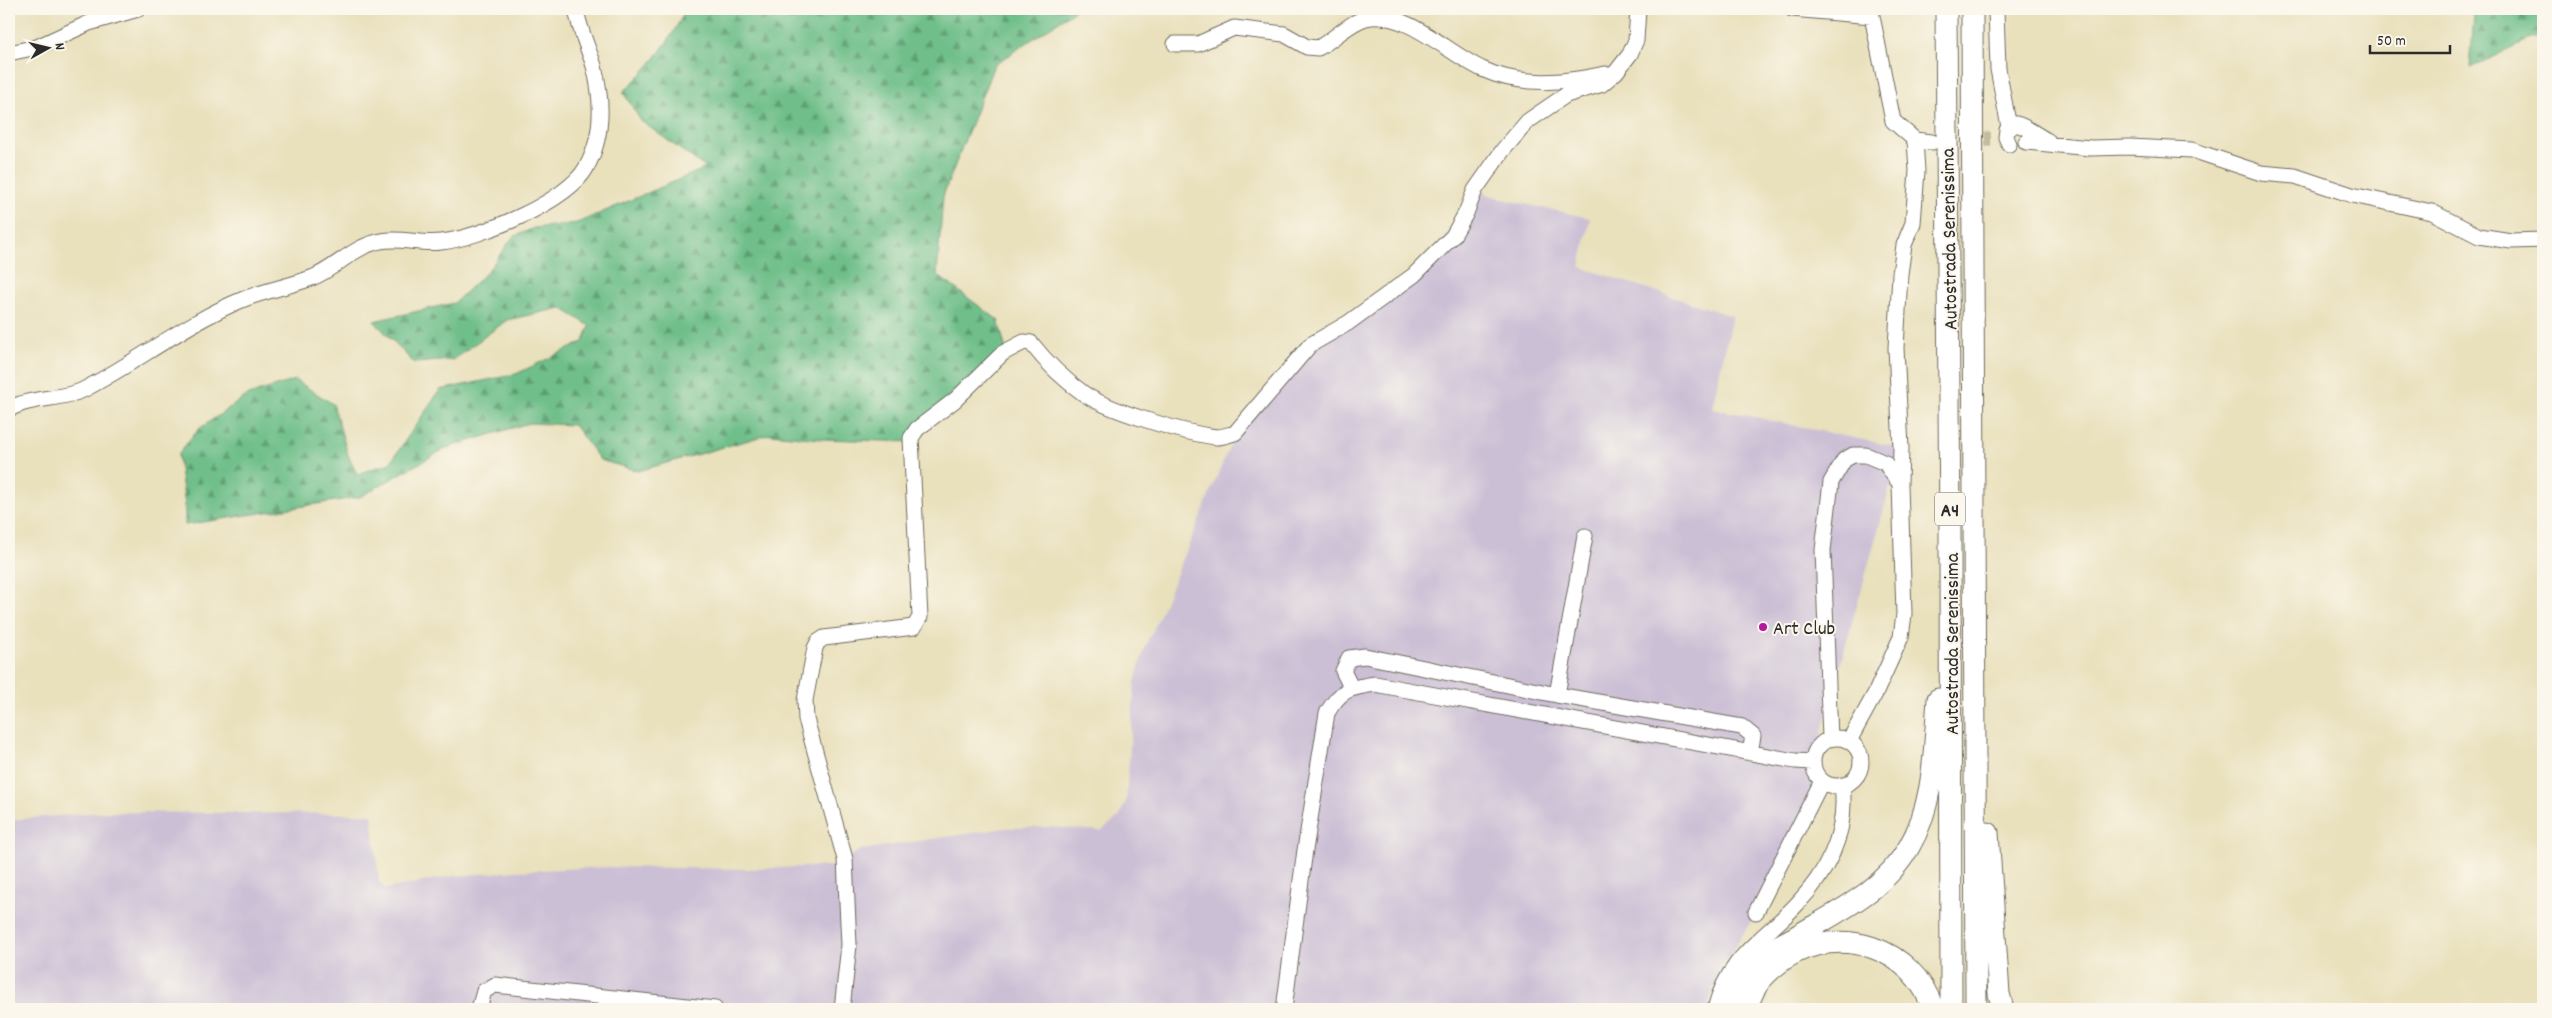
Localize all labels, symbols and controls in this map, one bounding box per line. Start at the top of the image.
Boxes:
north arrow [22,22,72,72]
scale bar [2370,22,2450,54]
text: 50 m [2377,31,2406,53]
text: N [49,42,69,51]
street label: Autostrada Serenissima [1935,147,1967,330]
road number: A4 [1935,492,1965,526]
street label: Autostrada Serenissima [1940,552,1968,735]
place label: Art Club [1773,616,1835,644]
marker: Art Club [1757,621,1769,633]

